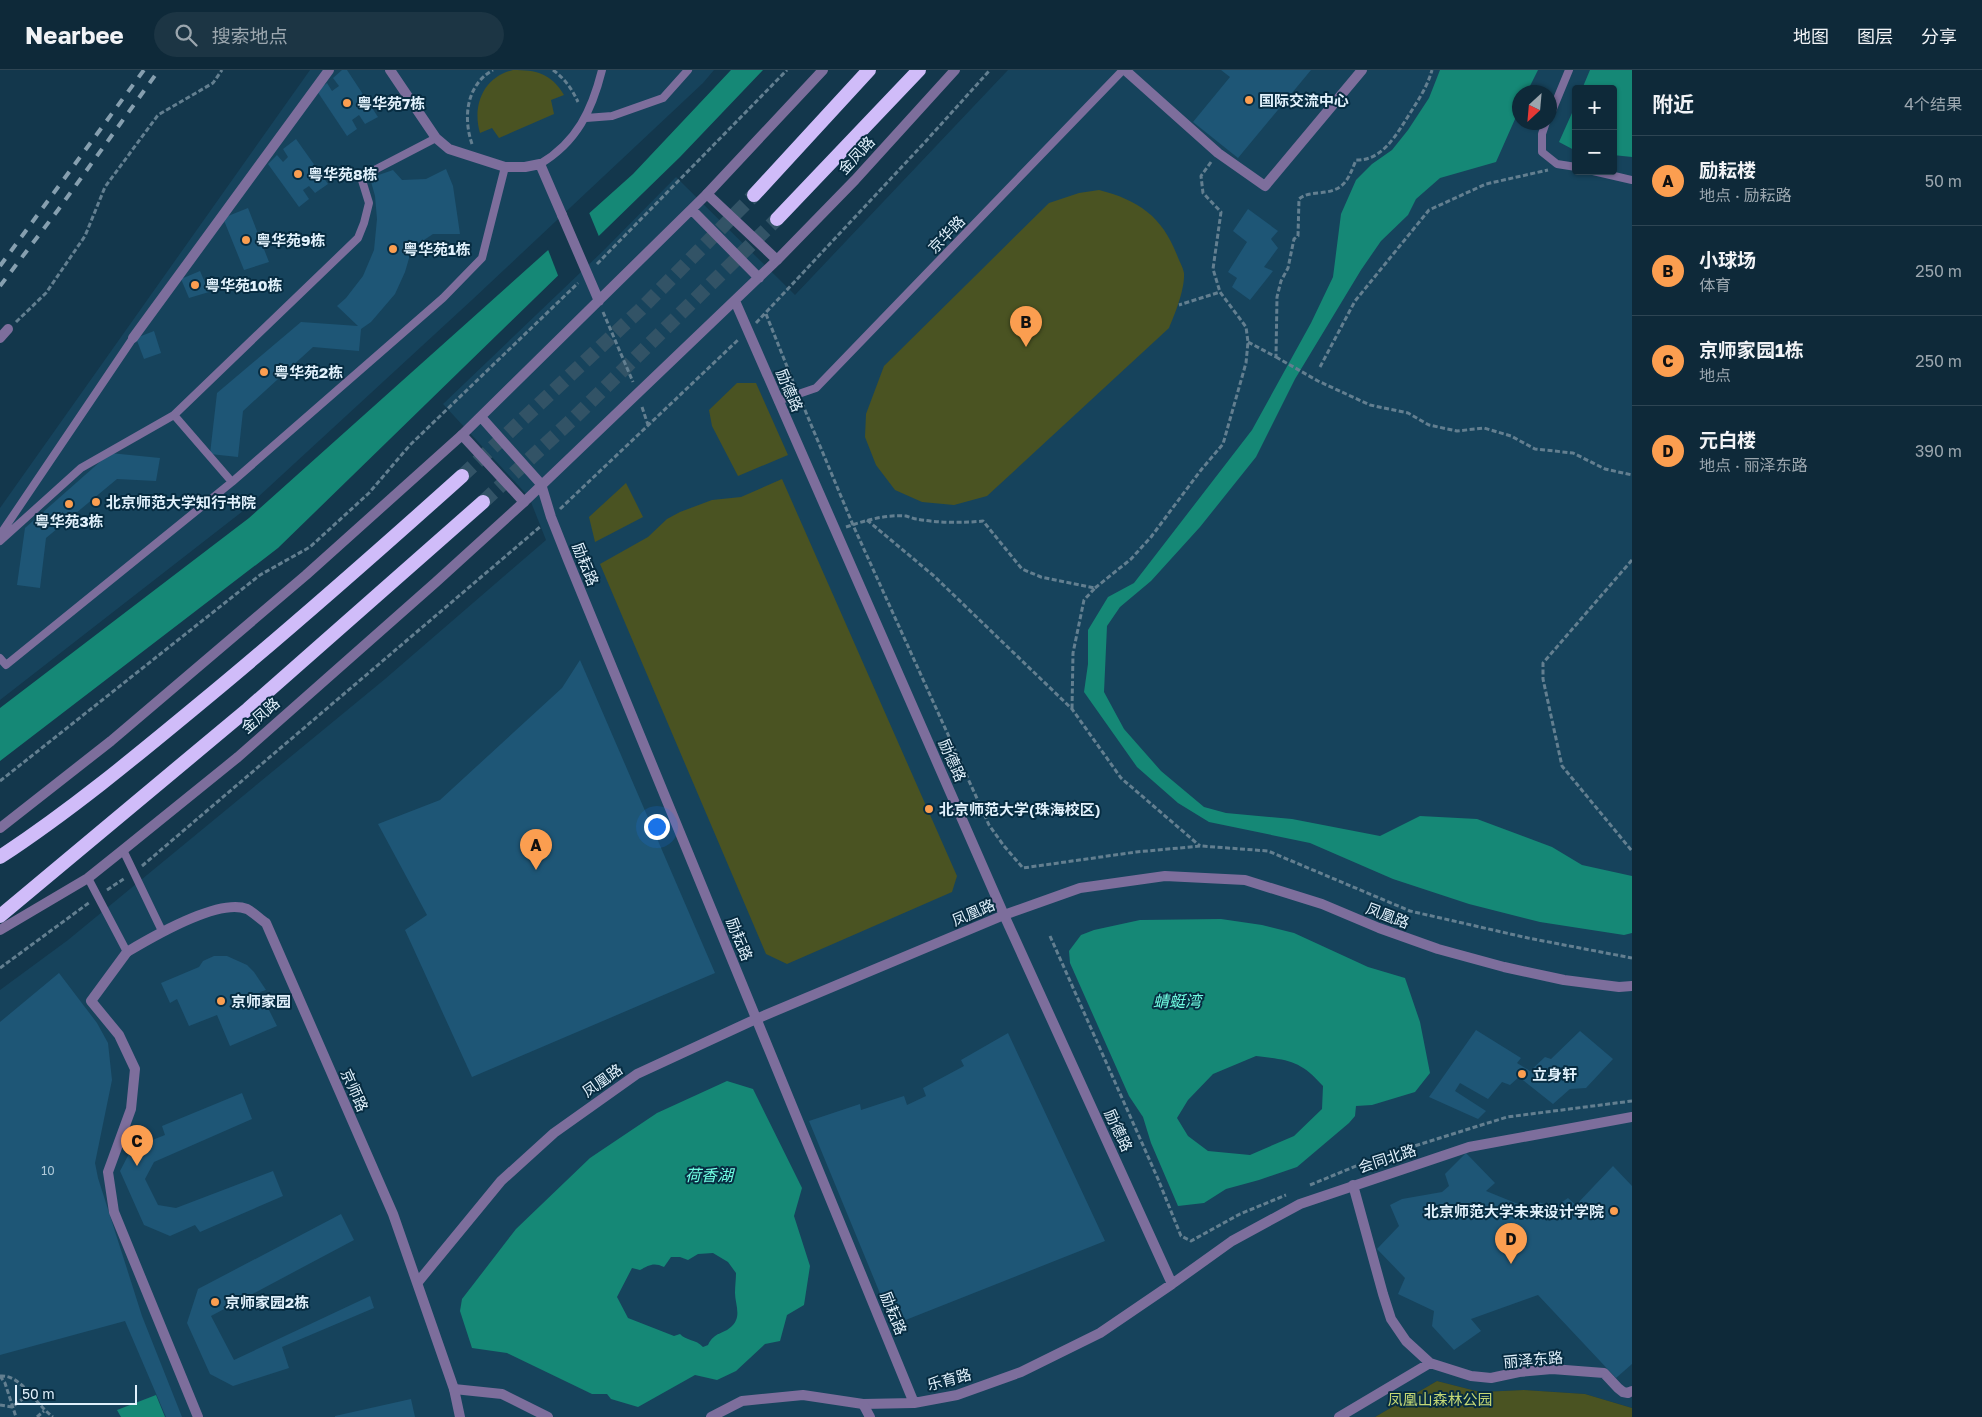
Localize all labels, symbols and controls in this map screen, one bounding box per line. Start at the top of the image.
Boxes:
search box [154,12,504,57]
text: Nearbee [25,20,124,49]
icon: search [172,21,200,49]
text: 搜索地点 [212,24,288,47]
text: 地图 [1793,25,1829,47]
text: 图层 [1857,25,1893,47]
text: 分享 [1921,25,1957,47]
north arrow [1512,85,1557,130]
map controls [1572,85,1617,175]
button: + [1572,85,1617,130]
place label: 国际交流中心 [1259,91,1349,109]
text: 附近 [1652,91,1694,117]
place label: 粤华苑7栋 [357,94,425,112]
marker: 国际交流中心 [1243,94,1255,106]
text: 4个结果 [1904,94,1962,114]
marker: 粤华苑7栋 [341,97,353,109]
button: − [1572,130,1617,175]
street label: 金凤路 [834,132,878,178]
text: 励耘楼 [1699,158,1756,181]
place label: 粤华苑8栋 [308,165,378,183]
marker: 粤华苑8栋 [292,168,304,180]
text: A [1662,171,1674,191]
text: 50 m [1925,171,1962,191]
text: 地点 · 励耘路 [1699,185,1792,205]
street label: 京华路 [924,212,968,256]
place label: 粤华苑9栋 [256,231,326,249]
marker: 粤华苑9栋 [240,234,252,246]
place label: 粤华苑1栋 [403,240,471,258]
marker: 粤华苑1栋 [387,243,399,255]
text: 小球场 [1699,248,1756,271]
text: B [1662,261,1674,281]
text: 250 m [1915,261,1962,281]
text: 体育 [1699,275,1731,295]
place label: 粤华苑10栋 [205,276,282,294]
marker: 粤华苑10栋 [189,279,201,291]
pin: B [1010,306,1042,347]
text: 京师家园1栋 [1699,338,1804,361]
text: C [1662,351,1674,371]
text: 250 m [1915,351,1962,371]
place label: 粤华苑2栋 [274,363,343,381]
text: 地点 [1699,365,1731,385]
marker: 粤华苑2栋 [258,366,270,378]
street label: 励德路 [773,366,807,414]
text: 元白楼 [1699,428,1756,451]
text: D [1662,441,1674,461]
text: 390 m [1915,441,1962,461]
text: 地点 · 丽泽东路 [1699,455,1808,475]
place label: 北京师范大学知行书院 [106,493,256,511]
marker: 北京师范大学知行书院 [90,496,102,508]
marker: 粤华苑3栋 [63,498,75,510]
place label: 粤华苑3栋 [34,512,104,530]
street label: 励耘路 [569,540,603,588]
street label: 金凤路 [237,693,283,737]
street label: 励德路 [936,736,970,784]
place label: 北京师范大学(珠海校区) [939,800,1100,818]
marker: 北京师范大学(珠海校区) [923,803,935,815]
your location [644,814,670,840]
pin: A [520,829,552,870]
street label: 凤凰路 [949,895,997,929]
street label: 凤凰路 [1364,899,1412,931]
street label: 励耘路 [723,915,757,963]
water label: 蜻蜓湾 [1153,991,1204,1011]
place label: 京师家园 [231,992,291,1010]
marker: 京师家园 [215,995,227,1007]
street label: 凤凰路 [578,1060,626,1100]
place label: 立身轩 [1532,1065,1577,1083]
street label: 京师路 [338,1066,372,1114]
marker: 立身轩 [1516,1068,1528,1080]
street label: 励德路 [1101,1106,1137,1154]
pin: C [121,1125,153,1166]
street label: 会同北路 [1356,1140,1418,1176]
house number: 10 [41,1163,55,1178]
water label: 荷香湖 [685,1165,736,1185]
place label: 北京师范大学未来设计学院 [1424,1202,1604,1220]
marker: 北京师范大学未来设计学院 [1608,1205,1620,1217]
pin: D [1495,1223,1527,1264]
street label: 励耘路 [877,1289,911,1337]
place label: 京师家园2栋 [225,1293,309,1311]
marker: 京师家园2栋 [209,1296,221,1308]
street label: 丽泽东路 [1502,1347,1564,1371]
street label: 乐育路 [925,1364,973,1394]
scale bar [15,1382,138,1405]
text: 50 m [22,1385,55,1402]
park label: 凤凰山森林公园 [1387,1390,1493,1408]

